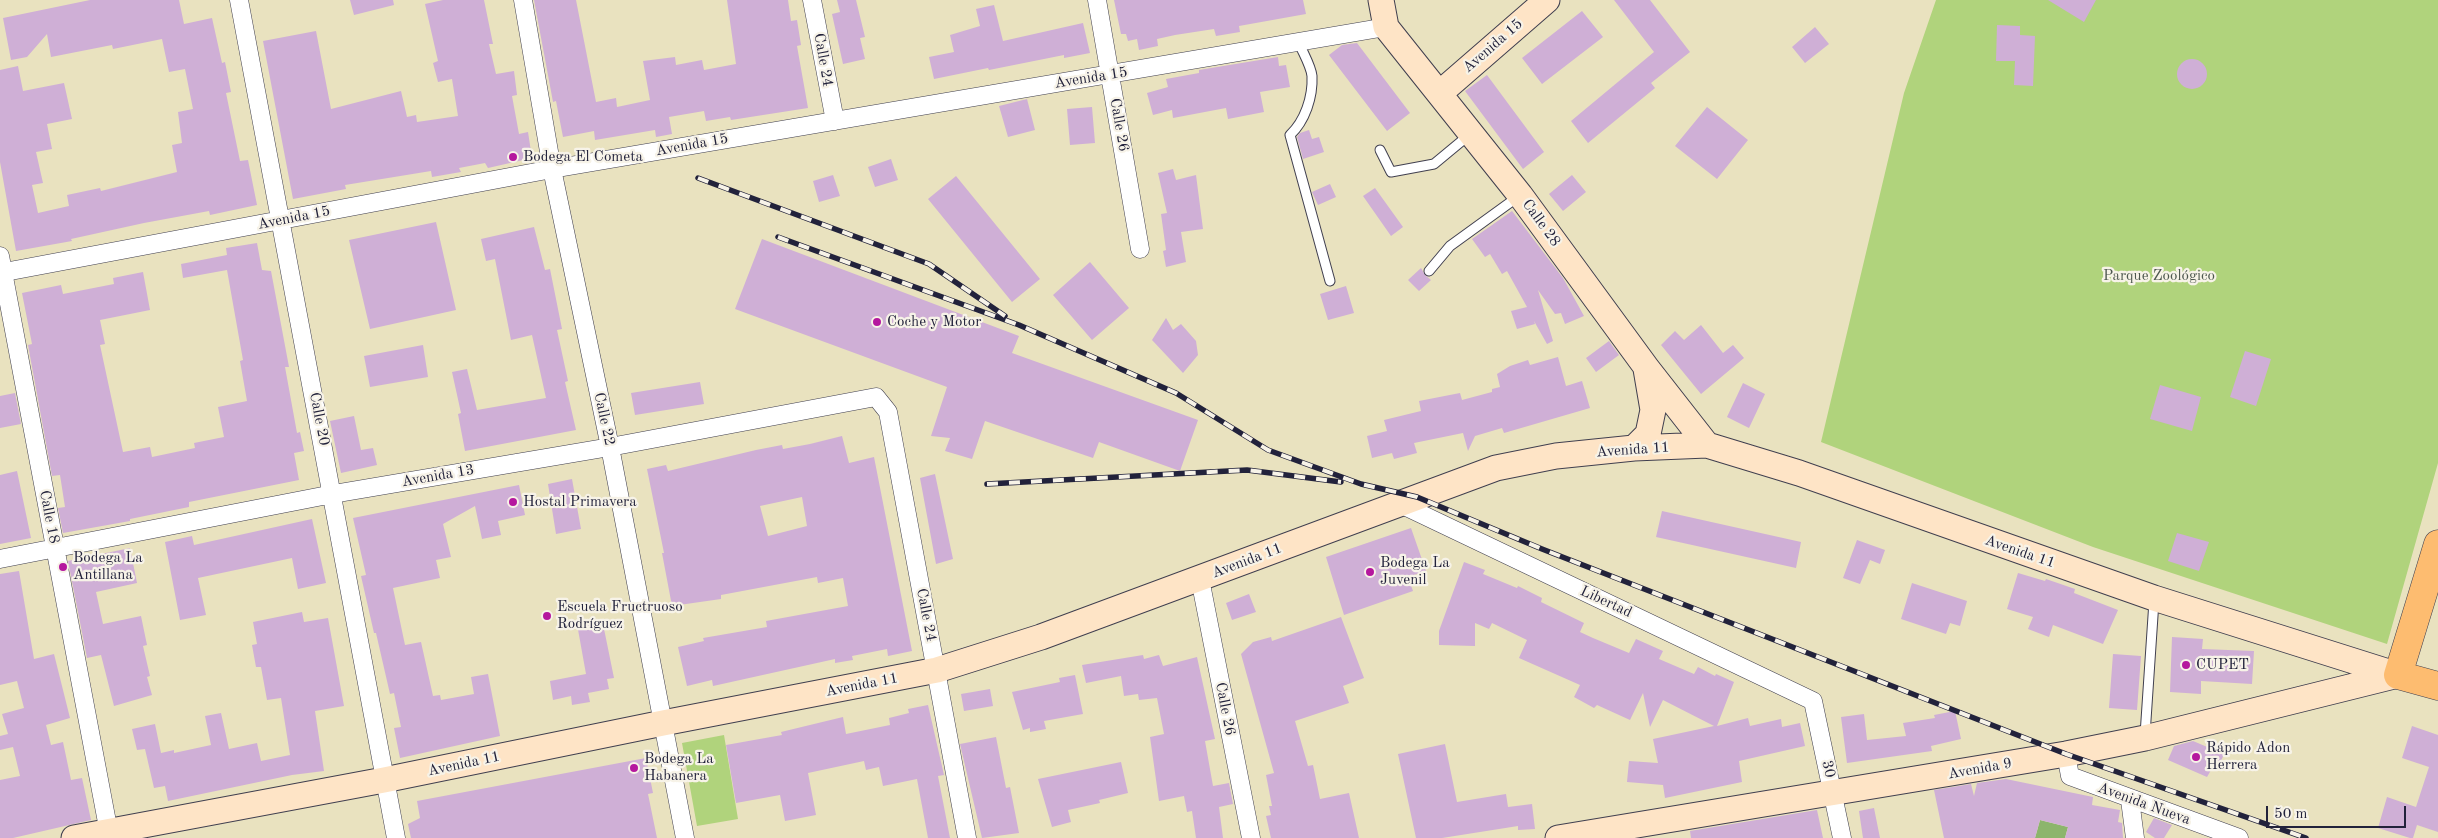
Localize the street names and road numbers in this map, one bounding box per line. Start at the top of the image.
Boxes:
street label: Avenida 15 [1459,15,1527,77]
street label: Calle 24 [809,32,837,88]
street label: Avenida 15 [1053,63,1129,93]
street label: Calle 26 [1105,97,1133,153]
street label: Avenida 15 [654,130,730,160]
street label: Calle 28 [1518,196,1564,250]
street label: Avenida 15 [256,202,332,234]
street label: Calle 20 [305,391,333,447]
street label: Calle 22 [590,391,618,447]
street label: Avenida 11 [1596,438,1670,462]
street label: Avenida 13 [400,461,476,491]
street label: Calle 18 [35,489,63,545]
street label: Avenida 11 [1982,532,2058,572]
street label: Avenida 11 [1209,539,1285,583]
street label: Libertad [1577,582,1635,622]
street label: Calle 24 [912,587,940,643]
street label: Avenida 11 [824,669,900,701]
street label: Calle 26 [1211,681,1239,737]
street label: Avenida 11 [426,748,502,780]
street label: Avenida 9 [1946,755,2014,783]
street label: 30 [1817,758,1839,780]
street label: Avenida Nueva [2095,779,2193,829]

